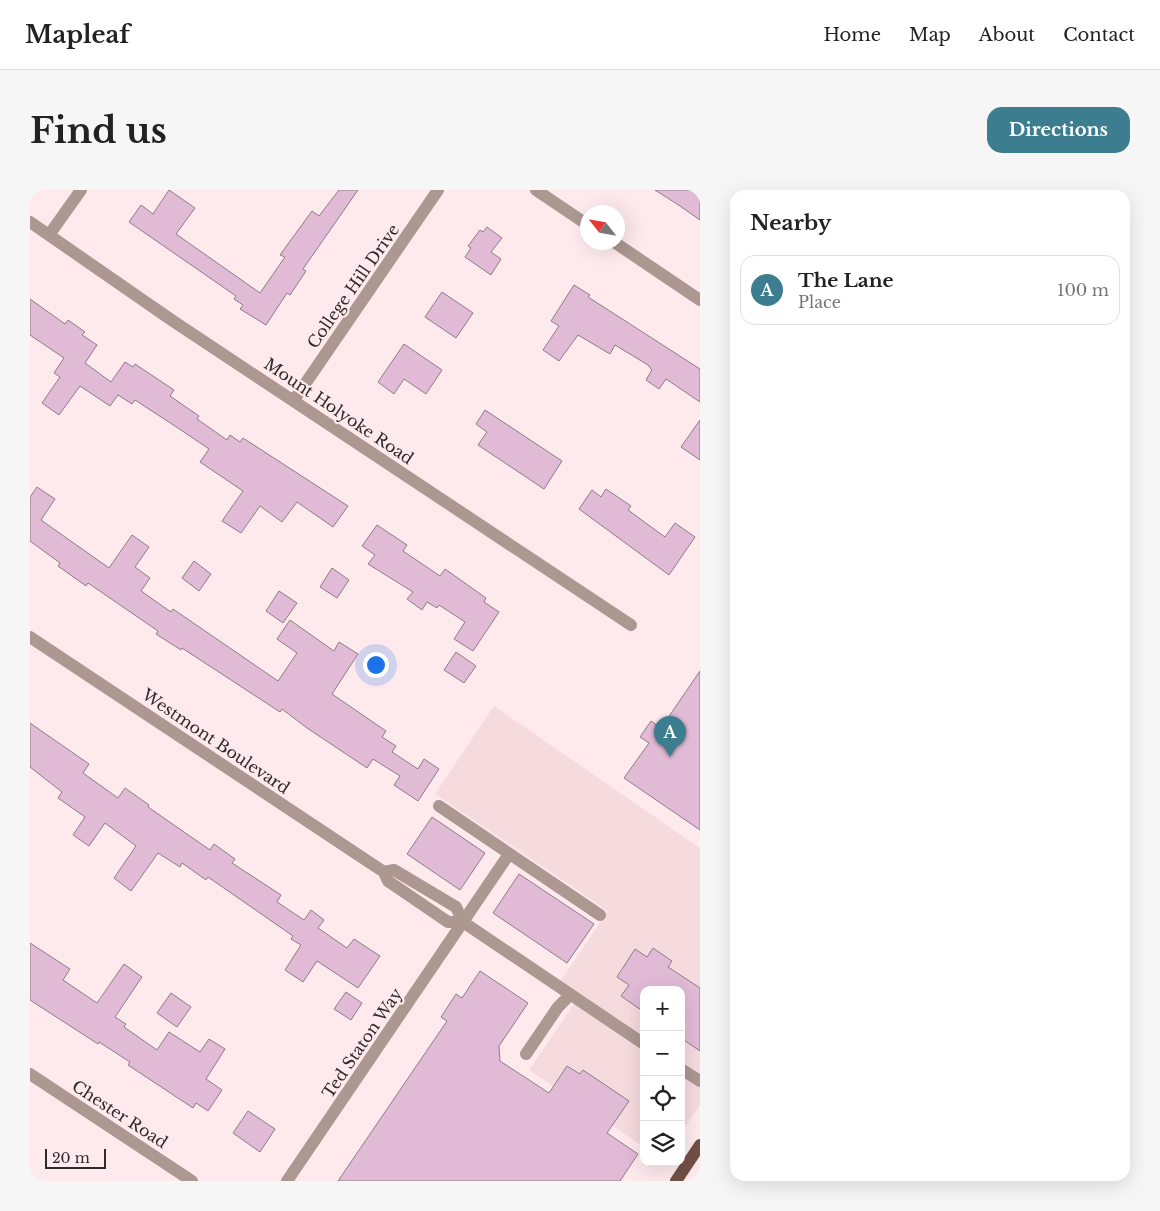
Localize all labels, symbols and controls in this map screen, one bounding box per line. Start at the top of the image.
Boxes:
text: Mapleaf [25,20,130,49]
text: Home [823,24,881,46]
text: Map [909,24,951,46]
text: About [979,24,1035,46]
text: Contact [1063,24,1135,46]
button: Directions [987,107,1130,153]
text: Find us [30,109,167,152]
north arrow [580,205,625,250]
text: Nearby [750,210,831,236]
street label: College Hill Drive [303,220,403,352]
text: The Lane [798,269,894,292]
text: A [761,280,773,300]
text: 100 m [1057,280,1109,300]
text: Place [798,292,841,312]
street label: Mount Holyoke Road [261,354,418,469]
your location [363,652,389,678]
street label: Westmont Boulevard [138,684,294,798]
pin: A [654,716,686,757]
street label: Ted Staton Way [318,984,407,1102]
map controls [640,986,685,1166]
button: + [640,986,685,1031]
button: − [640,1031,685,1076]
street label: Chester Road [68,1076,172,1152]
button: locate [640,1076,685,1121]
button: layers [640,1121,685,1166]
scale bar [45,1146,106,1169]
text: 20 m [52,1149,90,1167]

